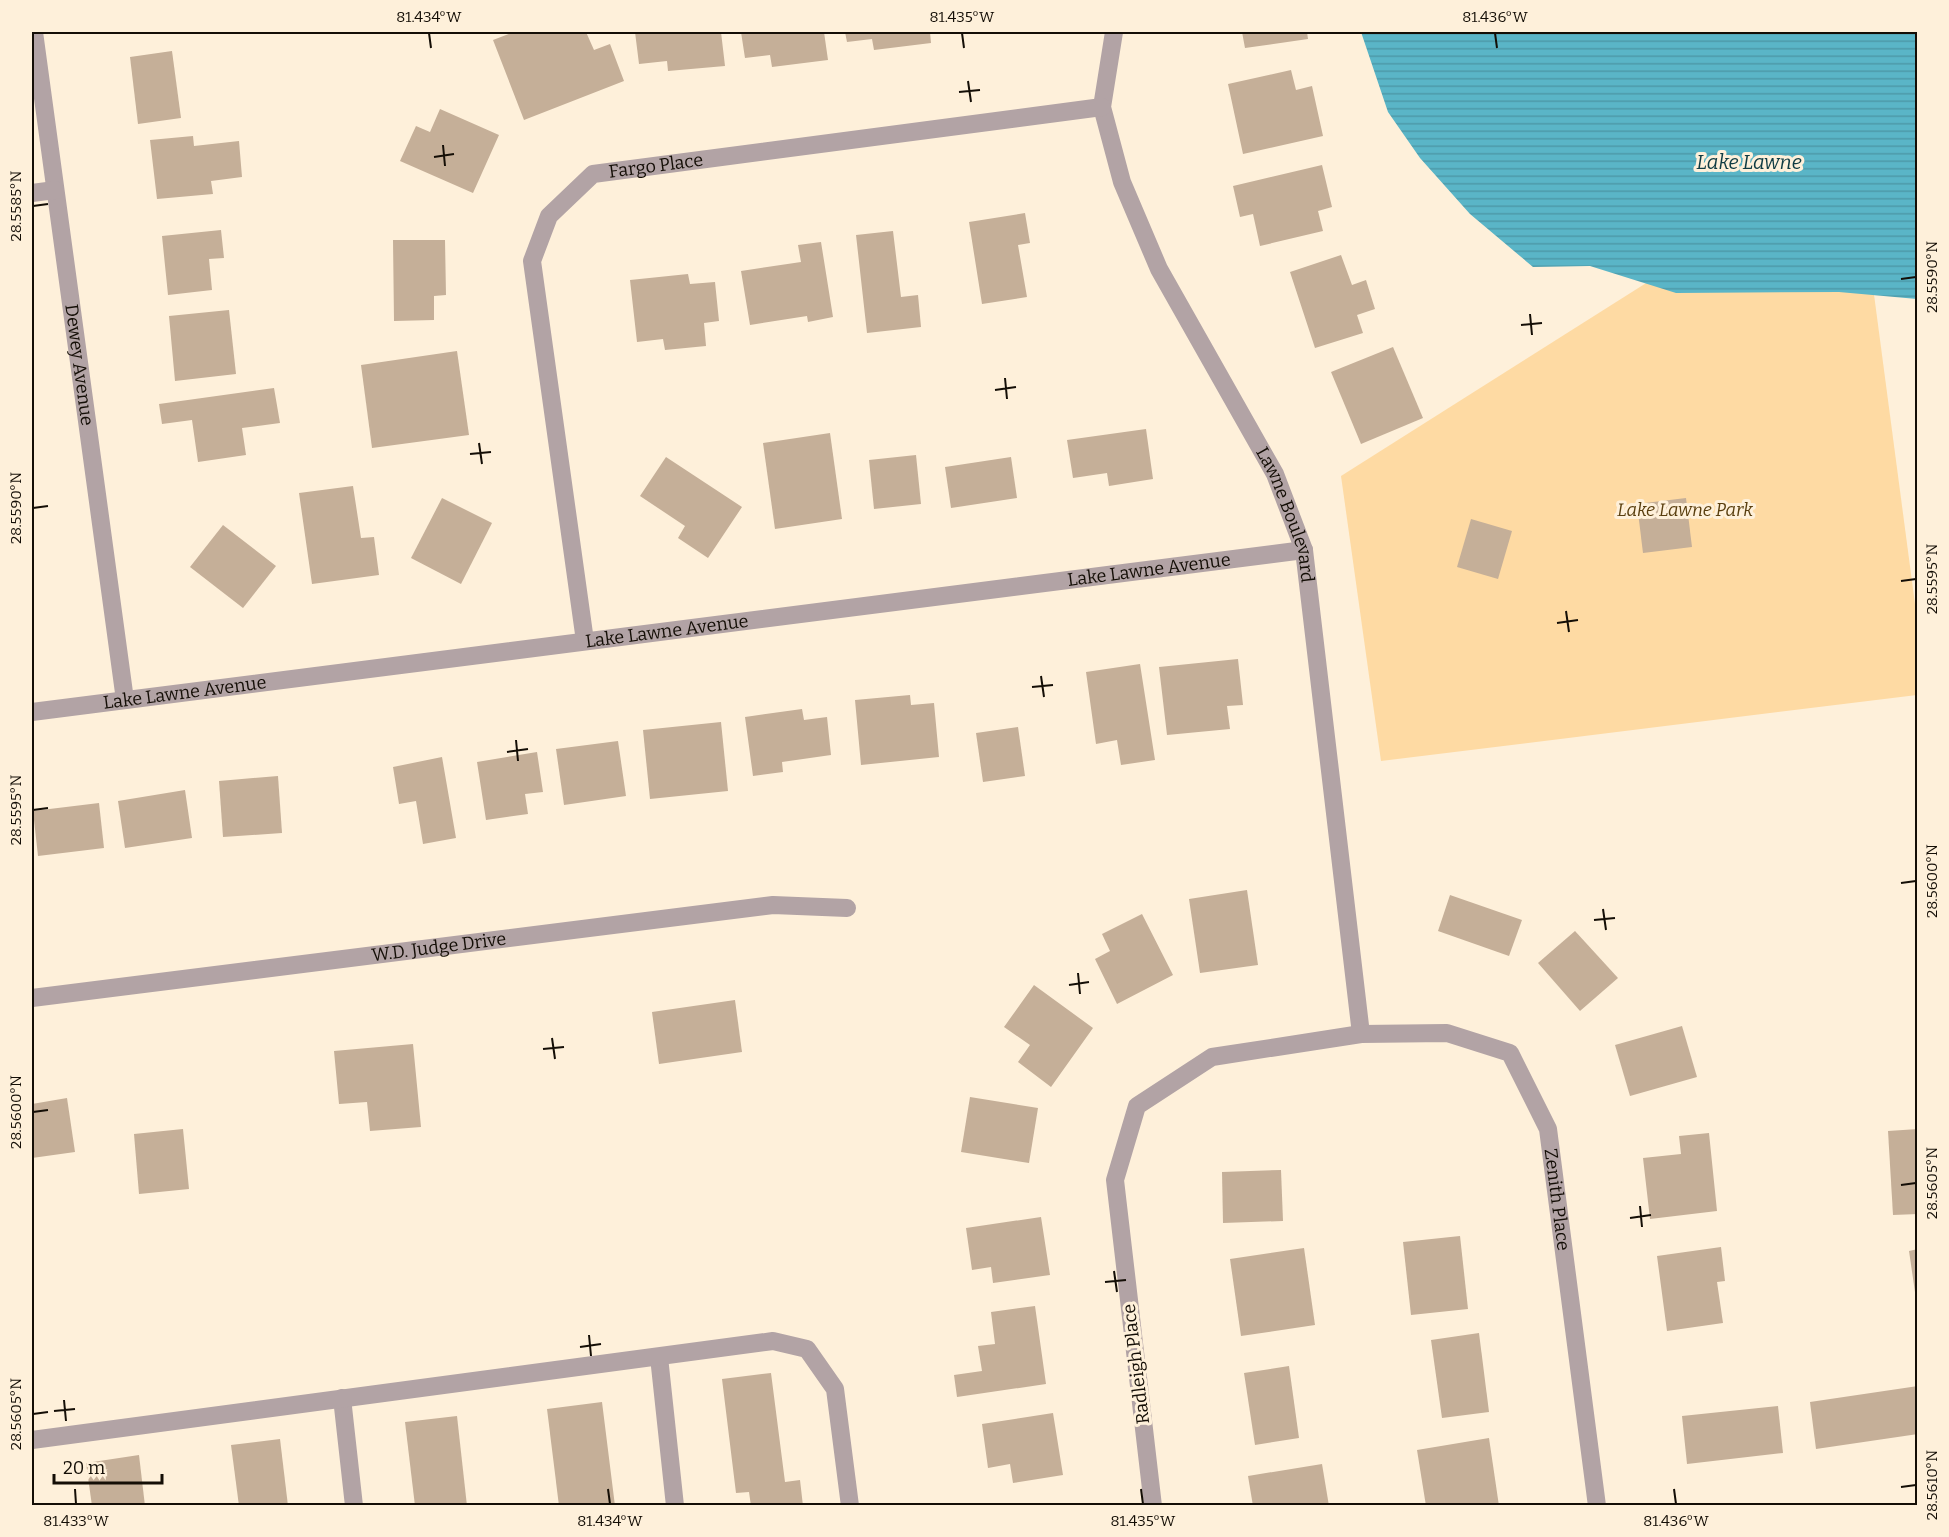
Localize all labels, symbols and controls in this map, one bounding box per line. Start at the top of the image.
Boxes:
text: 81.434°W [396,8,462,26]
text: 81.435°W [930,8,995,26]
text: 81.436°W [1462,8,1528,26]
street label: Fargo Place [607,149,704,183]
water label: Lake Lawne [1696,150,1802,174]
text: 28.5585°N [7,170,25,242]
text: 28.5590°N [1923,241,1941,313]
street label: Dewey Avenue [60,303,99,427]
street label: Lawne Boulevard [1251,443,1319,584]
text: 28.5590°N [7,472,25,544]
park label: Lake Lawne Park [1617,499,1753,521]
text: 28.5595°N [1923,544,1941,614]
street label: Lake Lawne Avenue [1066,548,1232,591]
street label: Lake Lawne Avenue [584,610,750,652]
street label: Lake Lawne Avenue [102,671,268,714]
text: 28.5595°N [7,775,25,845]
text: 28.5600°N [1923,844,1941,918]
street label: W.D. Judge Drive [370,928,507,966]
text: 28.5600°N [7,1075,25,1149]
street label: Zenith Place [1540,1147,1575,1252]
text: 28.5605°N [1923,1147,1941,1219]
street label: Radleigh Place [1118,1303,1154,1425]
text: 28.5605°N [7,1378,25,1450]
scale bar [54,1447,162,1485]
text: 28.5610°N [1923,1450,1941,1520]
text: 20 m [63,1457,105,1479]
text: 81.433°W [43,1512,109,1530]
text: 81.434°W [577,1512,643,1530]
text: 81.435°W [1111,1512,1176,1530]
text: 81.436°W [1643,1512,1709,1530]

